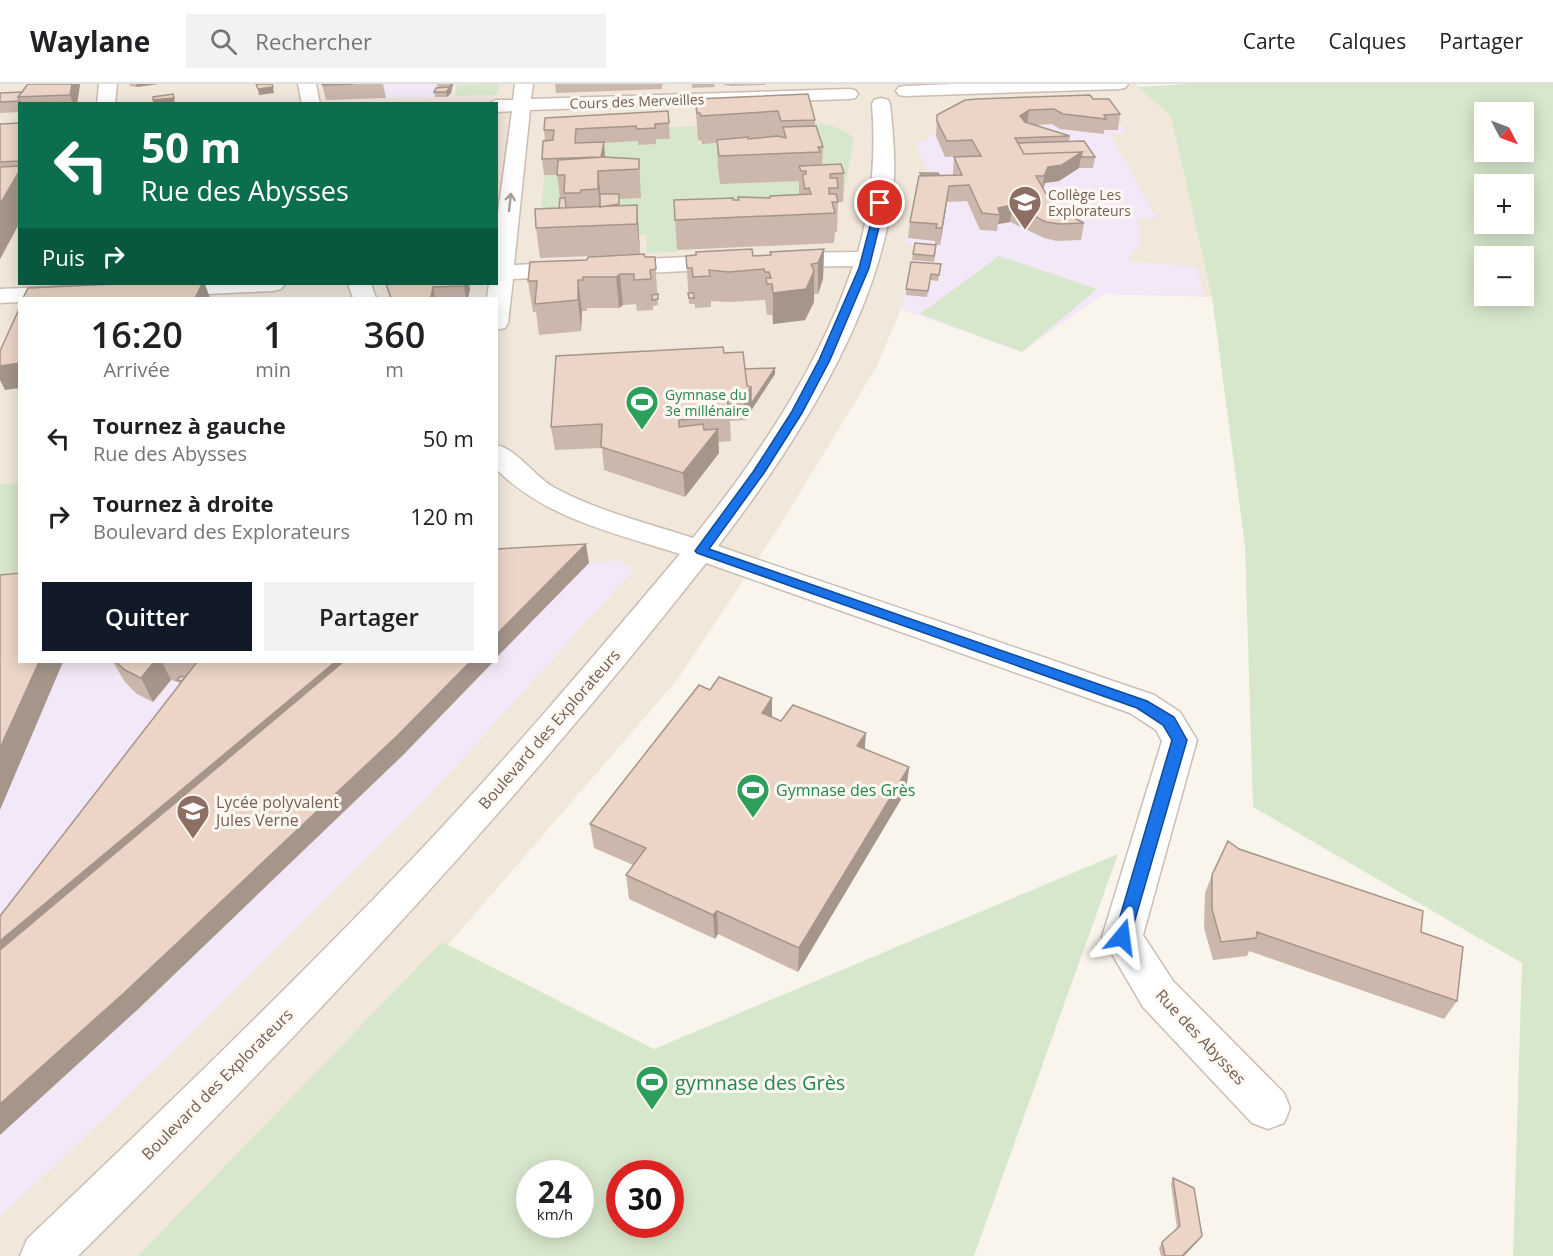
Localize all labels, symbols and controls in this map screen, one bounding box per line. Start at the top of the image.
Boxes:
search box [186,14,606,68]
text: Waylane [30,22,150,60]
icon: search [207,25,240,58]
text: Rechercher [255,26,372,56]
text: Carte [1243,27,1295,55]
text: Calques [1328,27,1406,55]
text: Partager [1439,27,1523,55]
street label: Cours des Merveilles [569,89,705,113]
north arrow [1474,102,1534,162]
map controls [1474,102,1534,306]
text: 50 m [141,118,241,175]
icon: left [42,126,120,204]
text: Rue des Abysses [141,172,349,209]
button: + [1474,174,1534,234]
pin [854,177,905,228]
school or university icon: Collège Les Explorateurs [1007,184,1043,231]
place label: Collège Les Explorateurs [1048,185,1131,220]
icon: arrive [863,186,896,219]
one-way arrow [505,193,516,212]
icon: right [97,240,130,273]
text: Puis [42,242,85,272]
button: − [1474,246,1534,306]
text: 16:20 [91,310,183,359]
text: 1 [263,310,284,359]
text: 360 [364,310,425,359]
text: Arrivée [103,356,170,383]
text: min [255,356,291,383]
text: m [385,356,404,383]
sports icon: Gymnase du 3e millénaire [624,384,660,431]
place label: Gymnase du 3e millénaire [665,385,750,420]
text: Tournez à gauche [93,410,286,440]
icon: left [42,422,75,455]
text: 50 m [423,423,474,453]
text: Rue des Abysses [93,440,247,467]
text: Tournez à droite [93,488,274,518]
icon: right [42,500,75,533]
text: 120 m [410,501,474,531]
text: Boulevard des Explorateurs [93,518,350,545]
button: Quitter [42,582,252,651]
button: Partager [264,582,474,651]
street label: Boulevard des Explorateurs [473,644,625,814]
sports icon: Gymnase des Grès [735,772,771,819]
place label: Gymnase des Grès [776,779,915,801]
place label: Lycée polyvalent Jules Verne [214,791,339,831]
school or university icon: Lycée polyvalent Jules Verne [175,793,211,840]
position arrow [1090,905,1154,969]
street label: Rue des Abysses [1151,984,1251,1090]
street label: Boulevard des Explorateurs [137,1004,297,1164]
sports icon: gymnase des Grès [634,1064,670,1111]
place label: gymnase des Grès [675,1069,845,1096]
speed limit sign: 30 [606,1160,684,1238]
text: 24 [538,1171,572,1212]
text: km/h [537,1204,573,1224]

